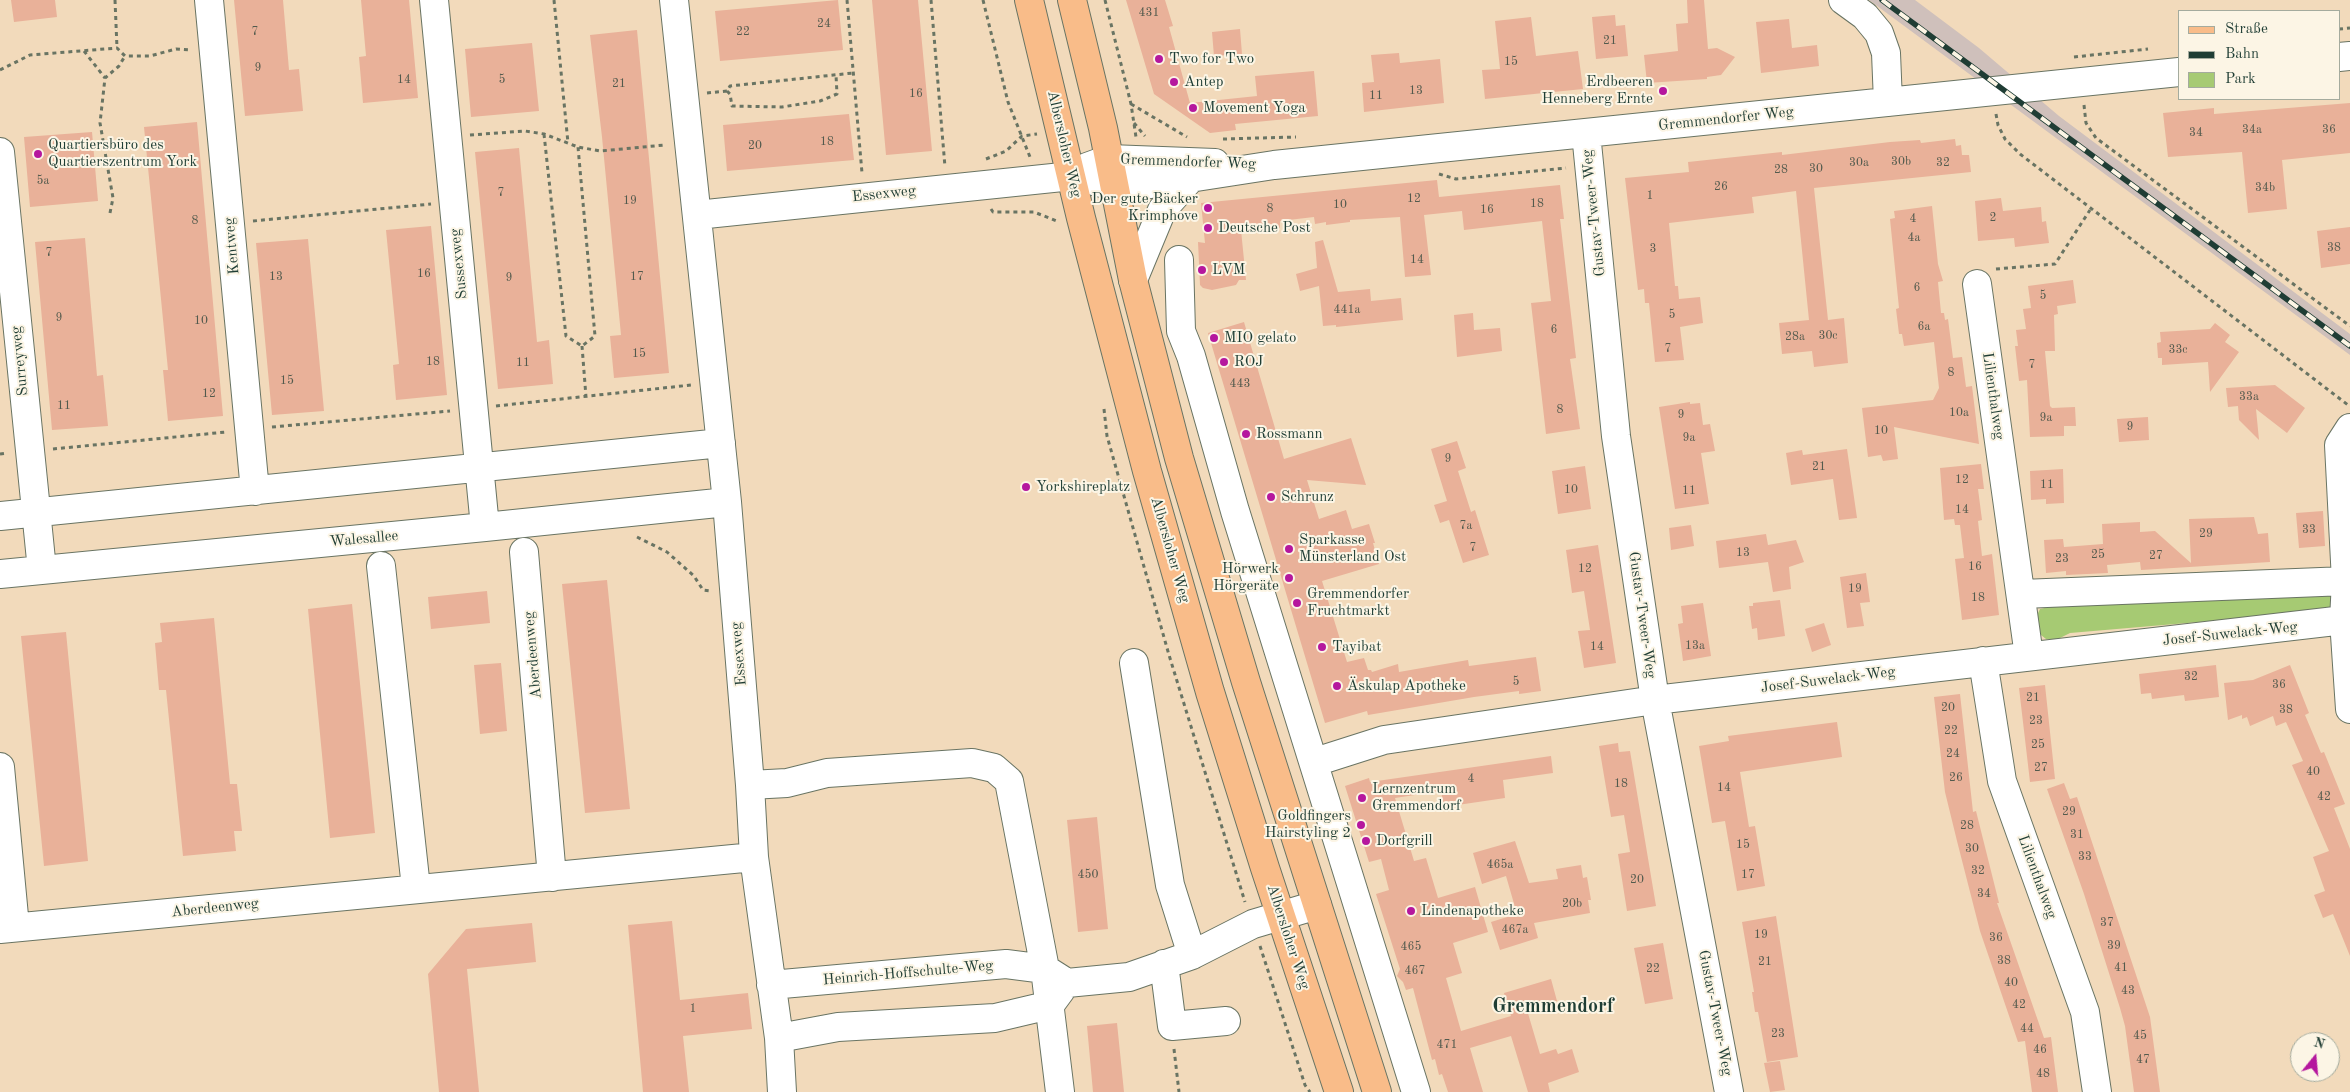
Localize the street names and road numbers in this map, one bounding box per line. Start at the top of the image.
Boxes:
street label: Albersloher Weg [1043,89,1085,199]
street label: Gremmendorfer Weg [1657,103,1795,135]
street label: Gustav-Tweer-Weg [1578,149,1610,277]
street label: Gremmendorfer Weg [1120,151,1256,173]
street label: Essexweg [851,182,917,206]
street label: Kentweg [221,217,243,275]
street label: Sussexweg [446,228,472,300]
street label: Surreyweg [7,325,33,397]
street label: Lilienthalweg [1978,351,2008,441]
street label: Albersloher Weg [1146,495,1194,605]
street label: Walesallee [329,527,399,551]
street label: Gustav-Tweer-Weg [1624,551,1660,679]
street label: Aberdeenweg [520,610,546,700]
street label: Josef-Suwelack-Weg [2162,618,2298,650]
street label: Essexweg [727,621,751,687]
street label: Josef-Suwelack-Weg [1760,663,1896,697]
street label: Lilienthalweg [2013,833,2061,921]
street label: Albersloher Weg [1263,882,1313,992]
street label: Aberdeenweg [170,894,260,922]
street label: Gustav-Tweer-Weg [1694,949,1736,1077]
street label: Heinrich-Hoffschulte-Weg [822,957,994,989]

